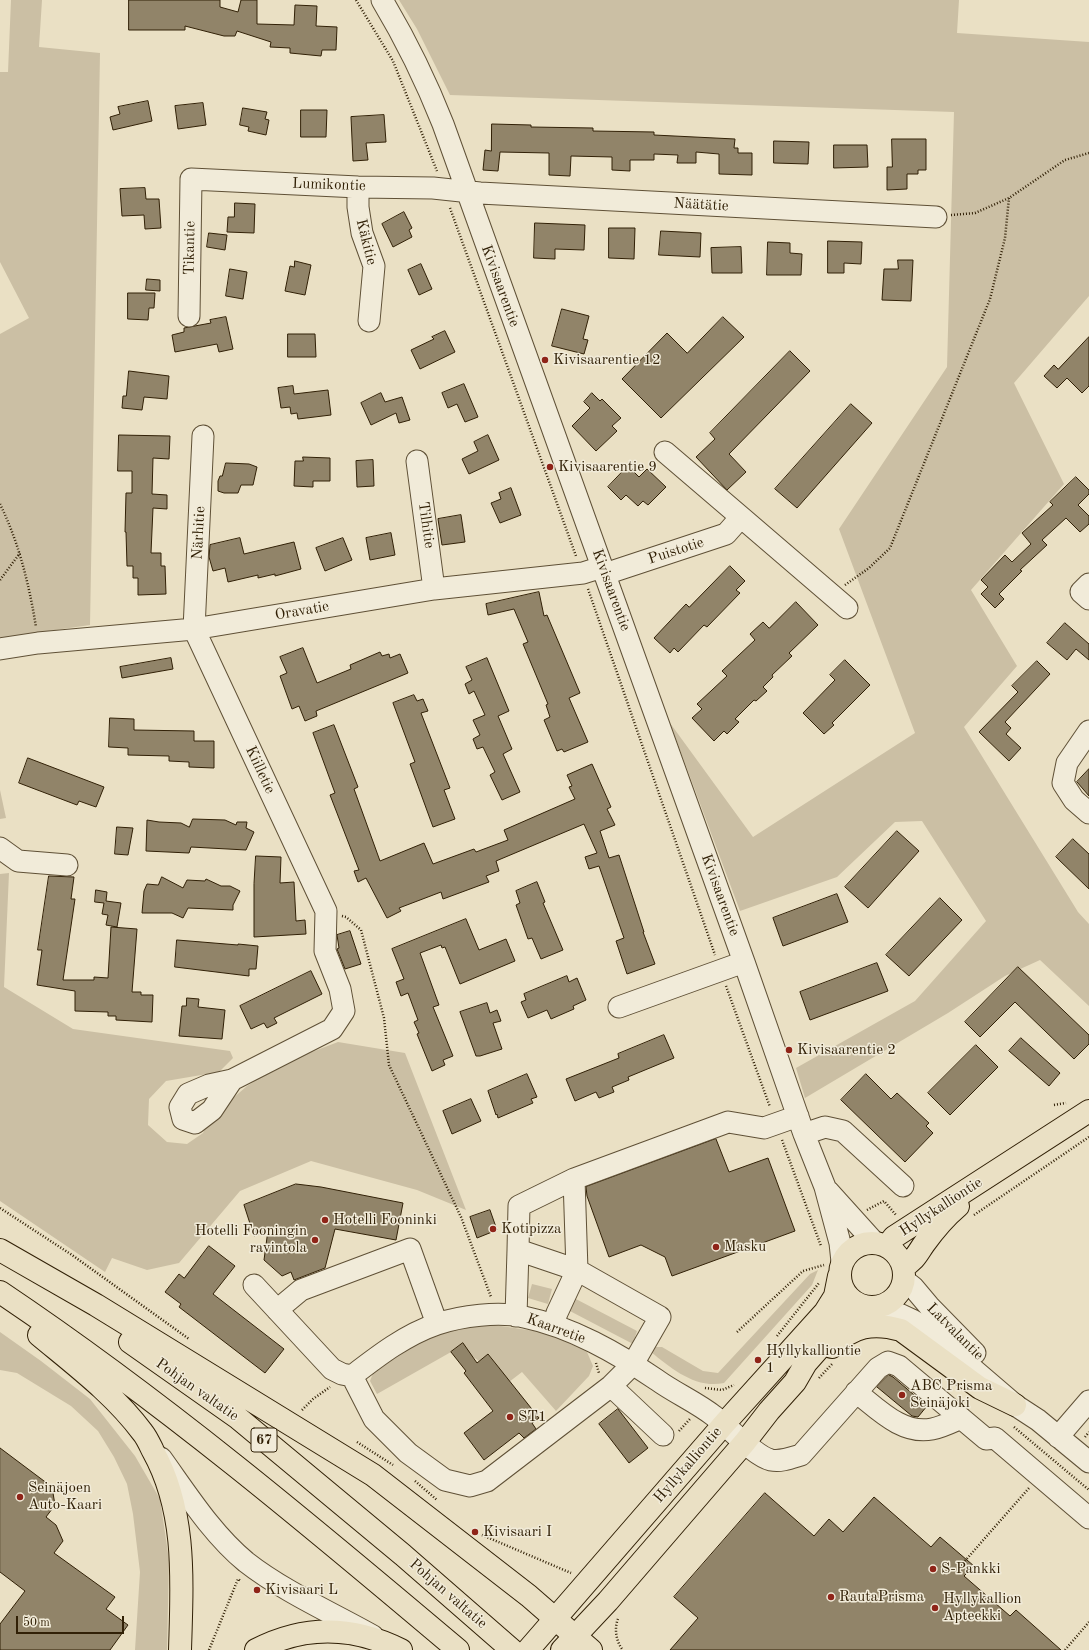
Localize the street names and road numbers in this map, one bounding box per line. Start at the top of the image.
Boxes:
street label: Lumikontie [292,175,366,195]
street label: Näätätie [673,195,729,215]
street label: Käkitie [352,217,380,267]
street label: Tikantie [181,221,199,275]
street label: Kivisaarentie [477,242,523,330]
street label: Tilhitie [414,500,438,550]
street label: Närhitie [189,506,209,560]
street label: Puistotie [646,534,706,568]
street label: Kivisaarentie [588,546,634,634]
street label: Oravatie [274,597,330,625]
street label: Kiilletie [241,743,279,797]
street label: Kivisaarentie [697,851,743,939]
street label: Hyllykalliontie [896,1174,986,1240]
street label: Latvalantie [923,1300,987,1364]
street label: Kaarretie [524,1310,588,1348]
street label: Pohjan valtatie [152,1355,242,1425]
street label: Hyllykalliontie [650,1423,726,1507]
road number: 67 [251,1428,277,1452]
street label: Pohjan valtatie [405,1555,491,1633]

